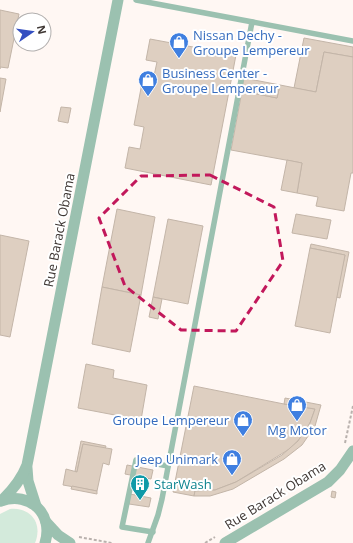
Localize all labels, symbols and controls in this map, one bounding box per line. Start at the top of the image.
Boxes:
north arrow [12,12,52,52]
text: N [34,24,51,36]
place label: Nissan Dechy - Groupe Lempereur [193,26,310,59]
shop icon: Nissan Dechy - Groupe Lempereur [168,31,190,59]
place label: Business Center - Groupe Lempereur [162,64,279,97]
shop icon: Business Center - Groupe Lempereur [137,69,159,97]
street label: Rue Barack Obama [39,171,79,289]
shop icon: Mg Motor [286,394,308,422]
shop icon: Groupe Lempereur [232,409,254,437]
place label: Groupe Lempereur [113,411,230,429]
place label: Mg Motor [267,421,327,439]
shop icon: Jeep Unimark [221,448,243,476]
place label: Jeep Unimark [134,450,218,468]
street label: Rue Barack Obama [221,457,329,533]
building icon: StarWash [129,473,151,501]
place label: StarWash [154,475,212,493]

